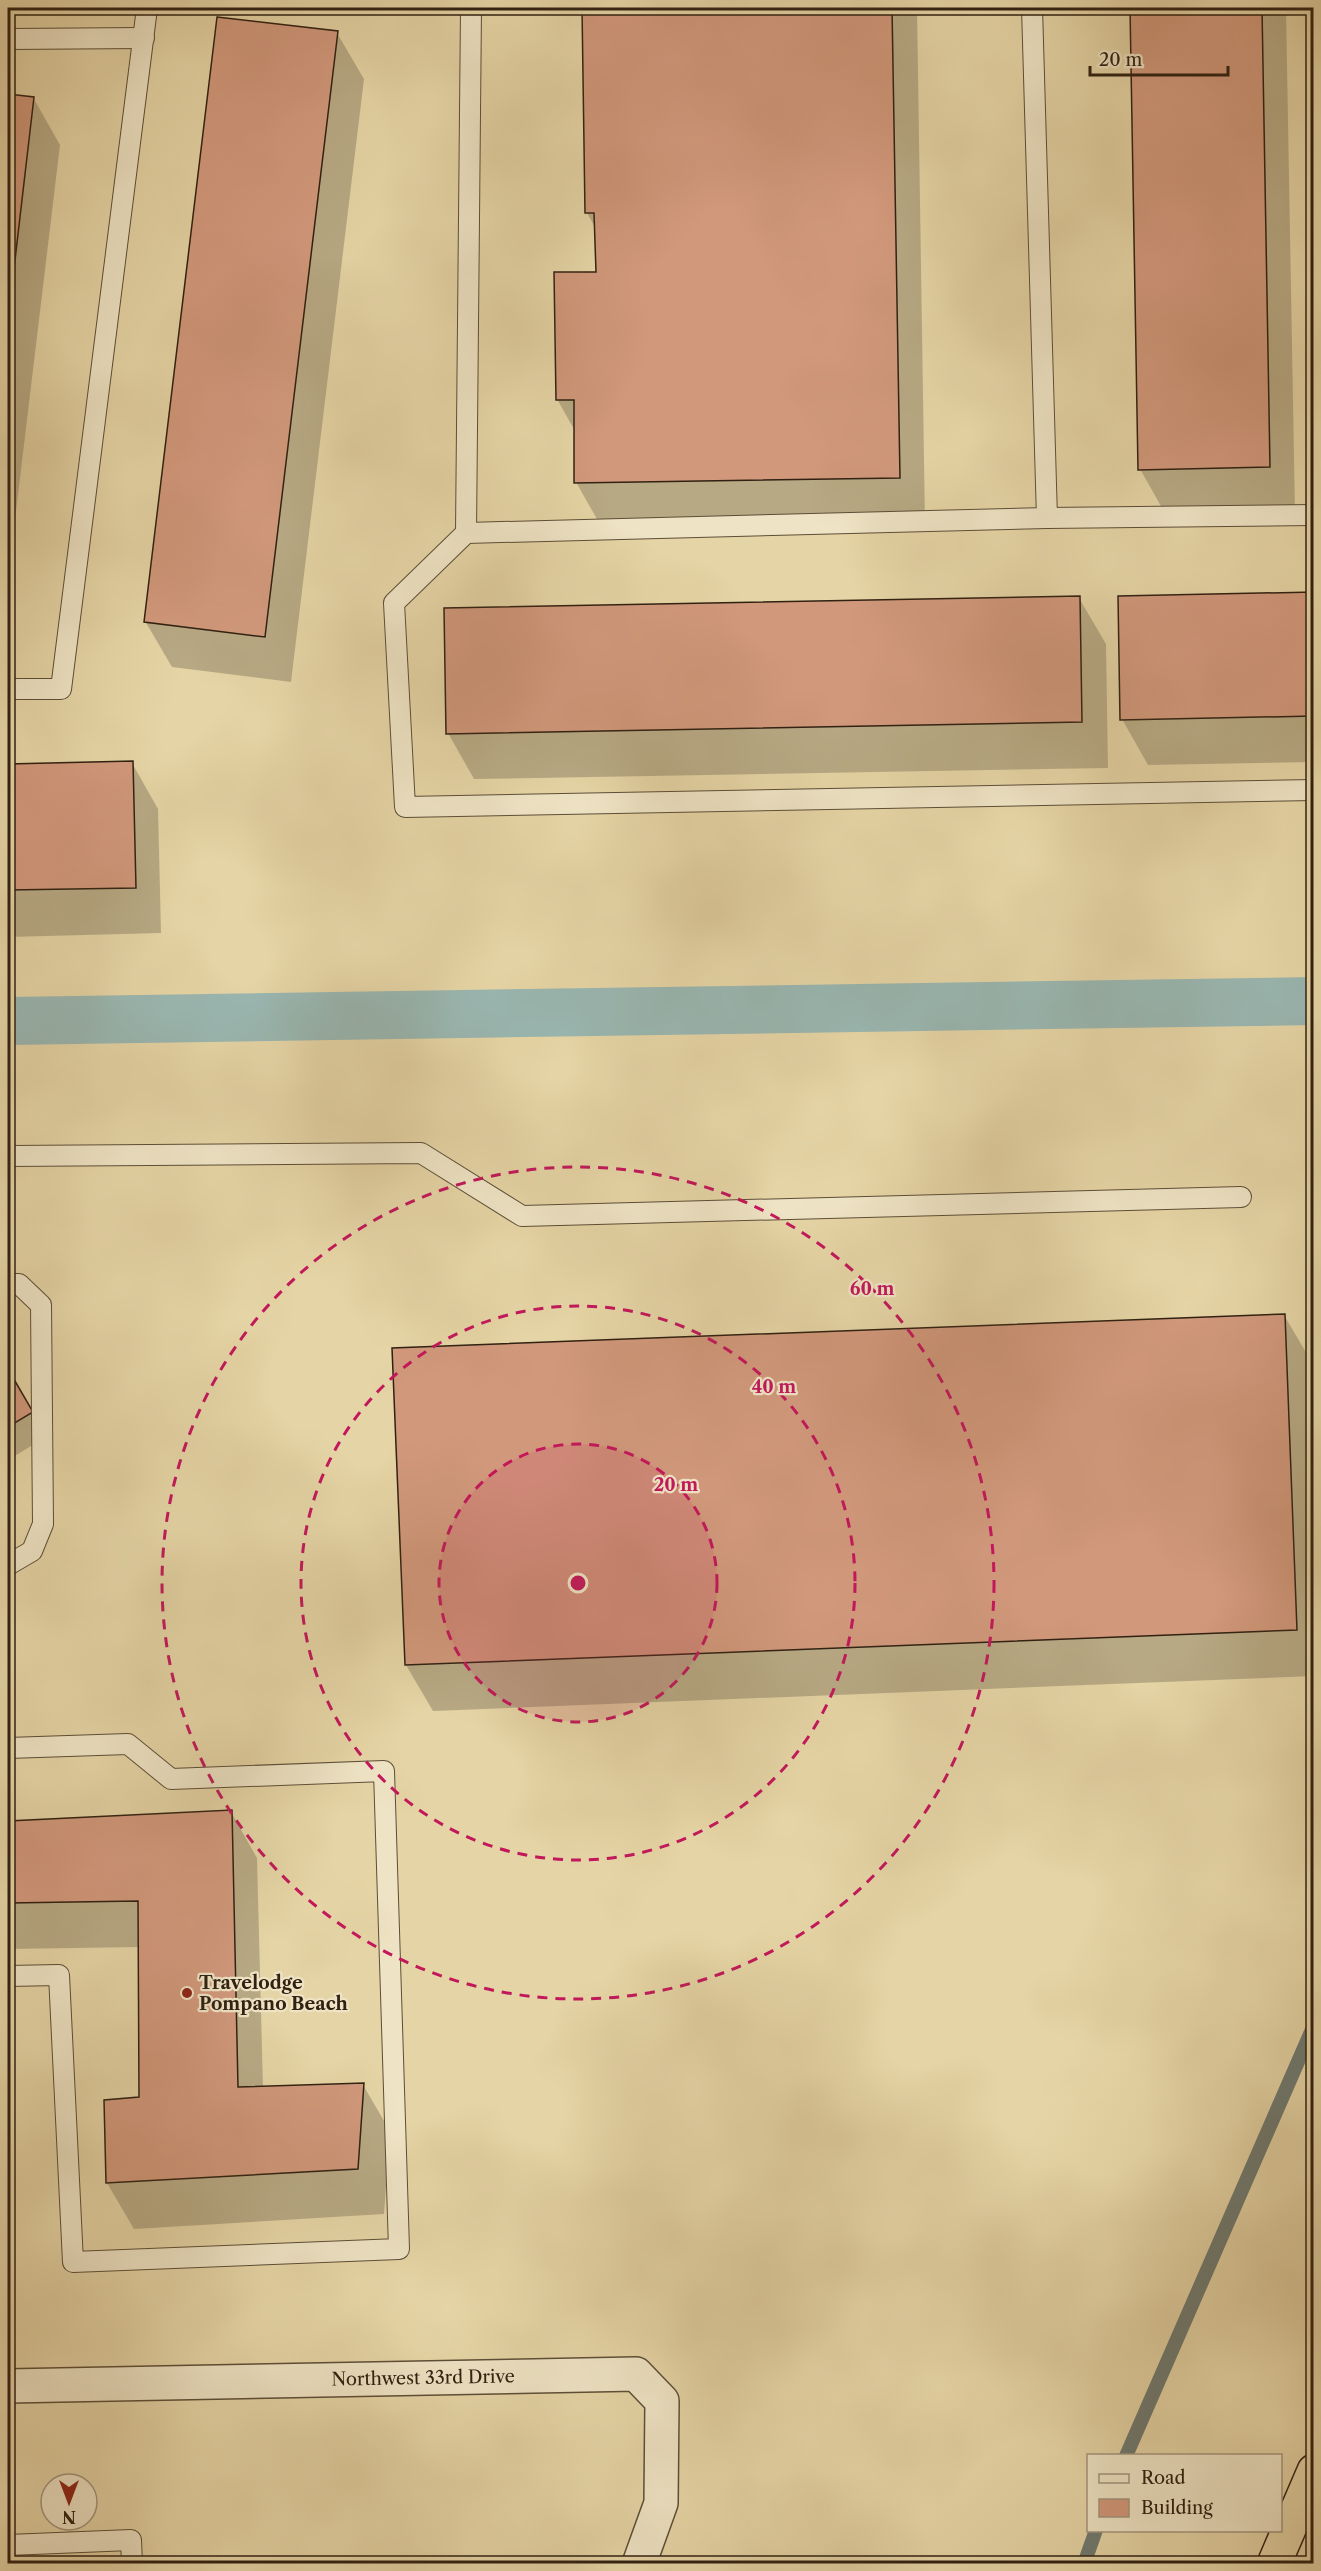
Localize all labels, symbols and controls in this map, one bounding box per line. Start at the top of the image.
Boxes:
scale bar [1090,39,1228,77]
text: 20 m [1099,49,1143,71]
text: 60 m [850,1278,894,1300]
text: 40 m [752,1376,796,1398]
text: 20 m [654,1474,698,1496]
centre of rings [568,1573,588,1593]
place label: Travelodge Pompano Beach [199,1972,349,2015]
marker: Travelodge Pompano Beach [180,1986,194,2000]
street label: Northwest 33rd Drive [331,2365,515,2391]
legend [1087,2454,1282,2532]
text: Road [1141,2467,1186,2489]
north arrow [39,2472,99,2532]
text: Building [1141,2497,1213,2519]
text: N [62,2507,76,2527]

